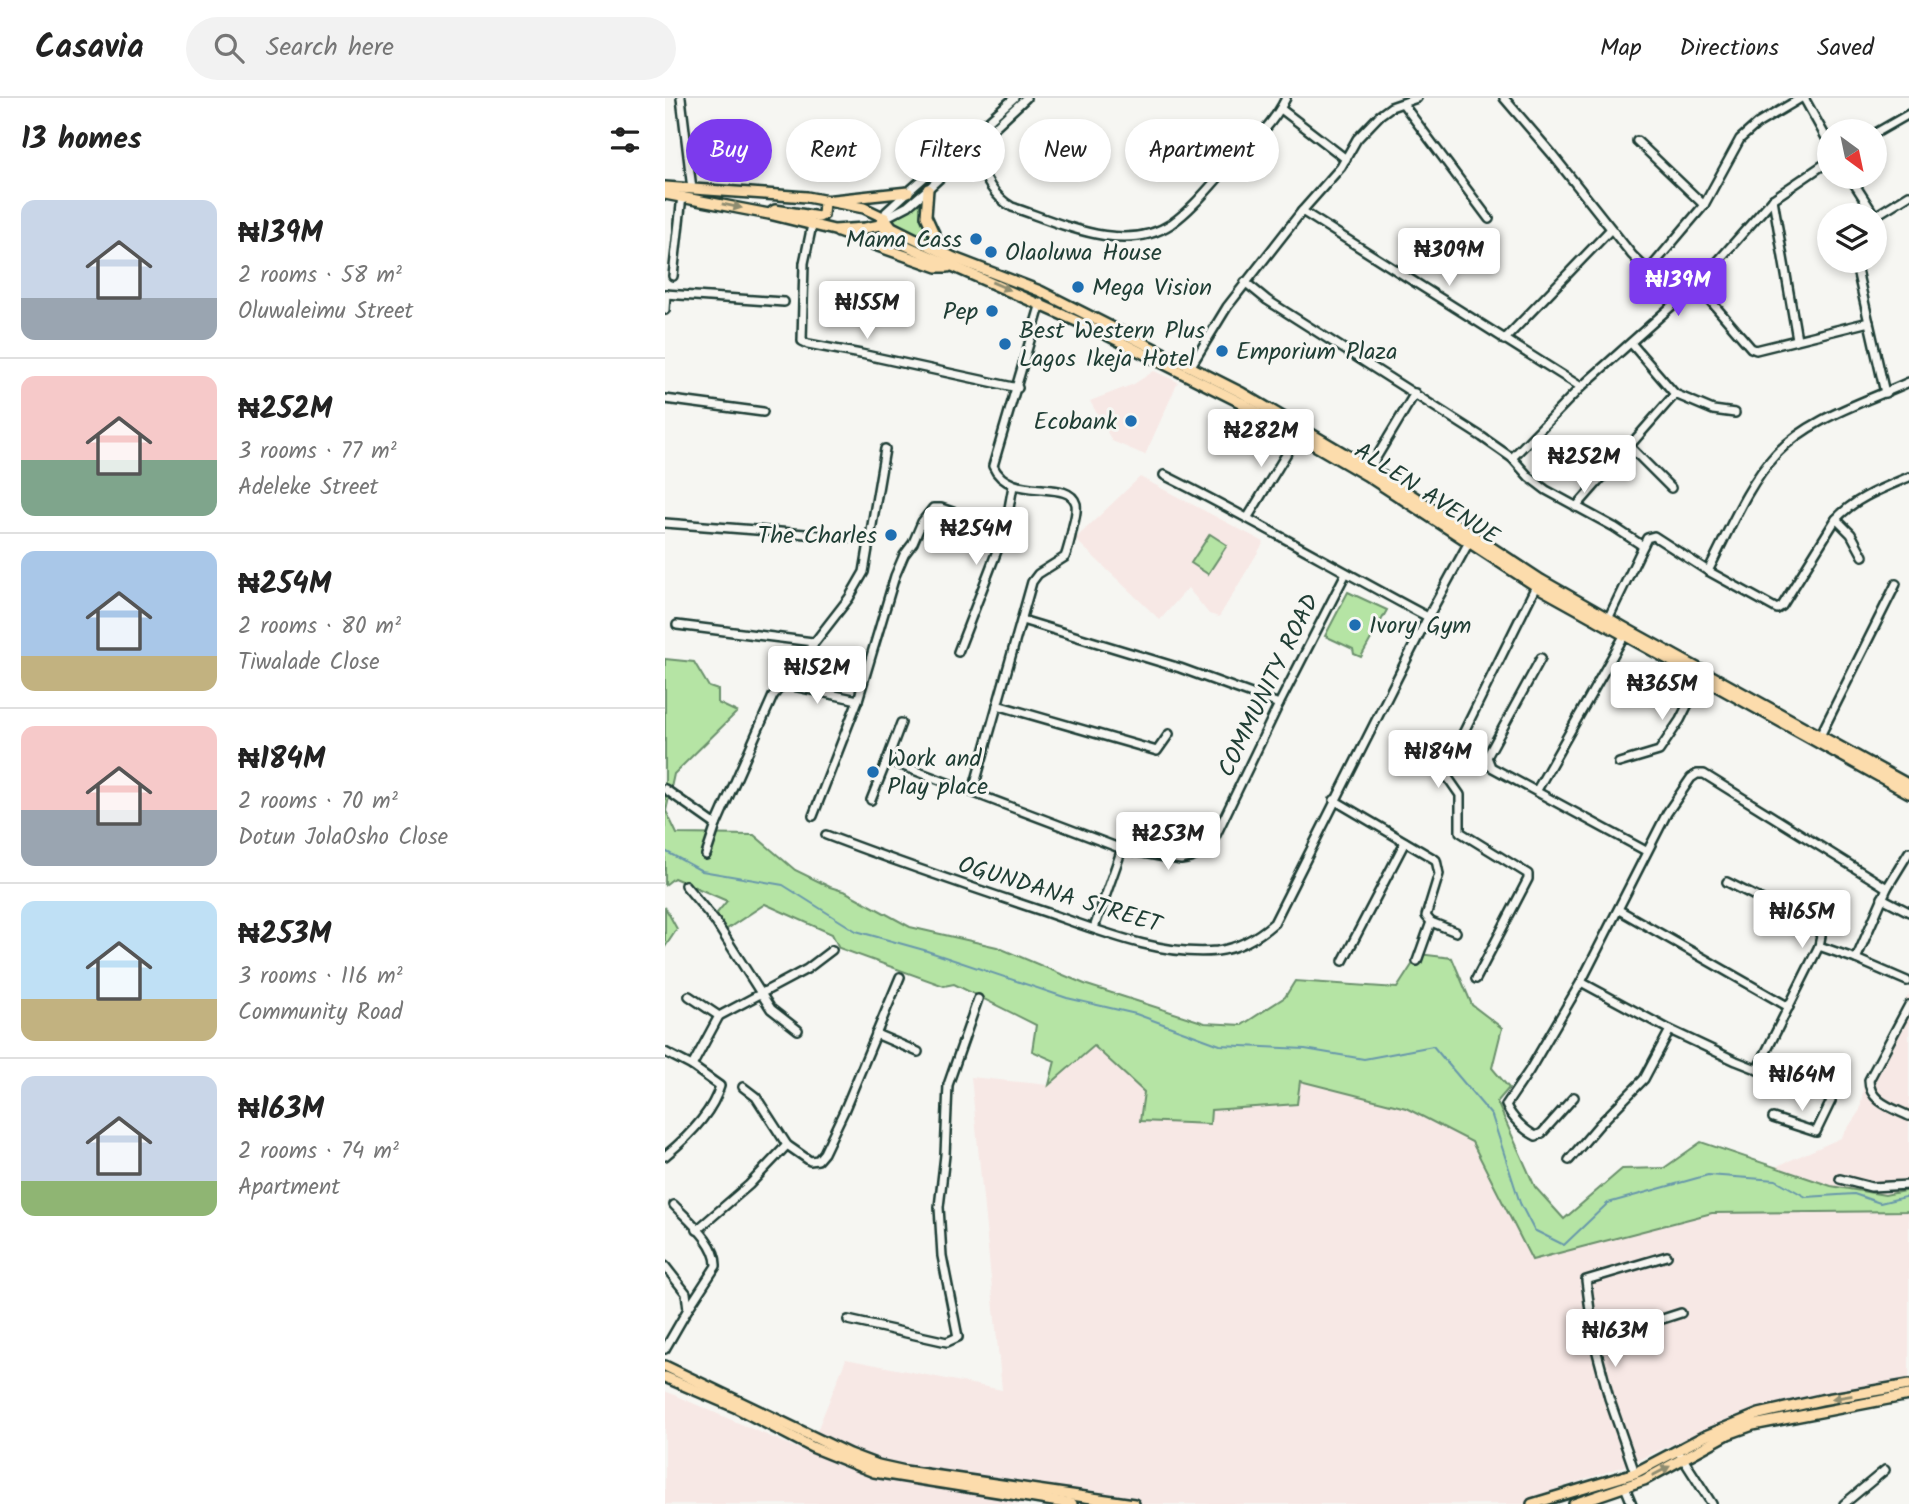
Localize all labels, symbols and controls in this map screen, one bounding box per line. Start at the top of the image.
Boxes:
search box [186,17,676,80]
text: Casavia [35,22,144,75]
text: Search here [266,27,394,69]
icon: search [210,29,248,67]
text: Map [1600,29,1642,68]
text: Directions [1680,29,1779,68]
text: Saved [1817,29,1874,68]
text: 13 homes [21,116,142,164]
chip: Buy [686,119,772,182]
chip: Rent [786,119,881,182]
chip: Filters [895,119,1005,182]
chip: New [1019,119,1111,182]
chip: Apartment [1125,119,1279,182]
north arrow [1817,119,1887,189]
map controls [1817,119,1887,273]
icon: filters [606,121,644,159]
one-way arrow [721,201,743,212]
button: layers [1817,203,1887,273]
text: ₦139M [238,210,323,258]
place label: Mama Cass [846,221,962,260]
icon: home [77,228,161,312]
pin: ₦309M [1400,228,1498,288]
marker: Mama Cass [968,231,984,247]
text: ₦309M [1414,233,1484,269]
place label: Olaoluwa House [1005,234,1162,273]
marker: Olaoluwa House [983,244,999,260]
text: 2 rooms · 58 m² [238,258,402,294]
pin: ₦139M [1629,258,1727,318]
text: ₦139M [1645,263,1711,299]
place label: Mega Vision [1092,269,1212,308]
marker: Mega Vision [1070,279,1086,295]
one-way arrow [991,280,1011,292]
pin: ₦155M [818,282,916,341]
text: ₦155M [835,286,899,322]
place label: Pep [943,293,979,332]
text: Oluwaleimu Street [238,294,413,330]
marker: Pep [984,303,1000,319]
place label: Best Western Plus Lagos Ikeja Hotel [1019,312,1205,379]
place label: Emporium Plaza [1236,333,1397,372]
marker: Best Western Plus Lagos Ikeja Hotel [997,336,1013,352]
marker: Emporium Plaza [1214,343,1230,359]
text: ₦252M [238,386,333,434]
place label: Ecobank [1034,403,1118,442]
icon: home [77,404,161,488]
pin: ₦282M [1212,410,1310,469]
marker: Ecobank [1123,413,1139,429]
text: ₦282M [1224,414,1298,450]
street label: ALLEN AVENUE [1346,432,1508,557]
text: 3 rooms · 77 m² [238,434,397,470]
pin: ₦252M [1535,436,1633,495]
text: ₦252M [1548,440,1620,476]
text: Adeleke Street [238,470,378,506]
pin: ₦254M [927,508,1025,567]
text: ₦254M [940,512,1012,548]
place label: The Charles [758,517,877,556]
marker: The Charles [883,527,899,543]
text: ₦254M [238,561,331,609]
icon: home [77,579,161,663]
street label: COMMUNITY ROAD [1208,587,1331,784]
place label: Ivory Gym [1369,607,1471,646]
text: 2 rooms · 80 m² [238,609,401,645]
marker: Ivory Gym [1347,617,1363,633]
text: Tiwalade Close [238,645,380,681]
pin: ₦152M [768,646,866,706]
text: ₦152M [784,651,850,687]
pin: ₦365M [1613,662,1711,722]
text: ₦365M [1627,667,1697,703]
pin: ₦184M [1389,730,1487,790]
text: ₦184M [1404,735,1472,771]
text: ₦184M [238,736,325,784]
place label: Work and Play place [887,740,988,807]
icon: home [77,754,161,838]
marker: Work and Play place [865,764,881,780]
text: 2 rooms · 70 m² [238,784,398,820]
pin: ₦253M [1119,812,1217,872]
text: ₦253M [1132,817,1204,853]
text: Dotun JolaOsho Close [238,820,448,856]
street label: OGUNDANA STREET [953,846,1168,946]
pin: ₦165M [1753,890,1851,950]
text: ₦165M [1769,895,1835,931]
text: ₦253M [238,911,331,959]
icon: home [77,929,161,1013]
text: 3 rooms · 116 m² [238,959,403,995]
text: Community Road [238,995,403,1031]
pin: ₦164M [1753,1054,1851,1113]
text: ₦164M [1769,1058,1835,1094]
text: ₦163M [238,1086,324,1134]
icon: home [77,1104,161,1188]
text: 2 rooms · 74 m² [238,1134,399,1170]
text: Apartment [238,1170,340,1206]
pin: ₦163M [1566,1310,1664,1369]
text: ₦163M [1582,1314,1648,1350]
one-way arrow [1831,1392,1853,1403]
one-way arrow [1651,1465,1671,1477]

